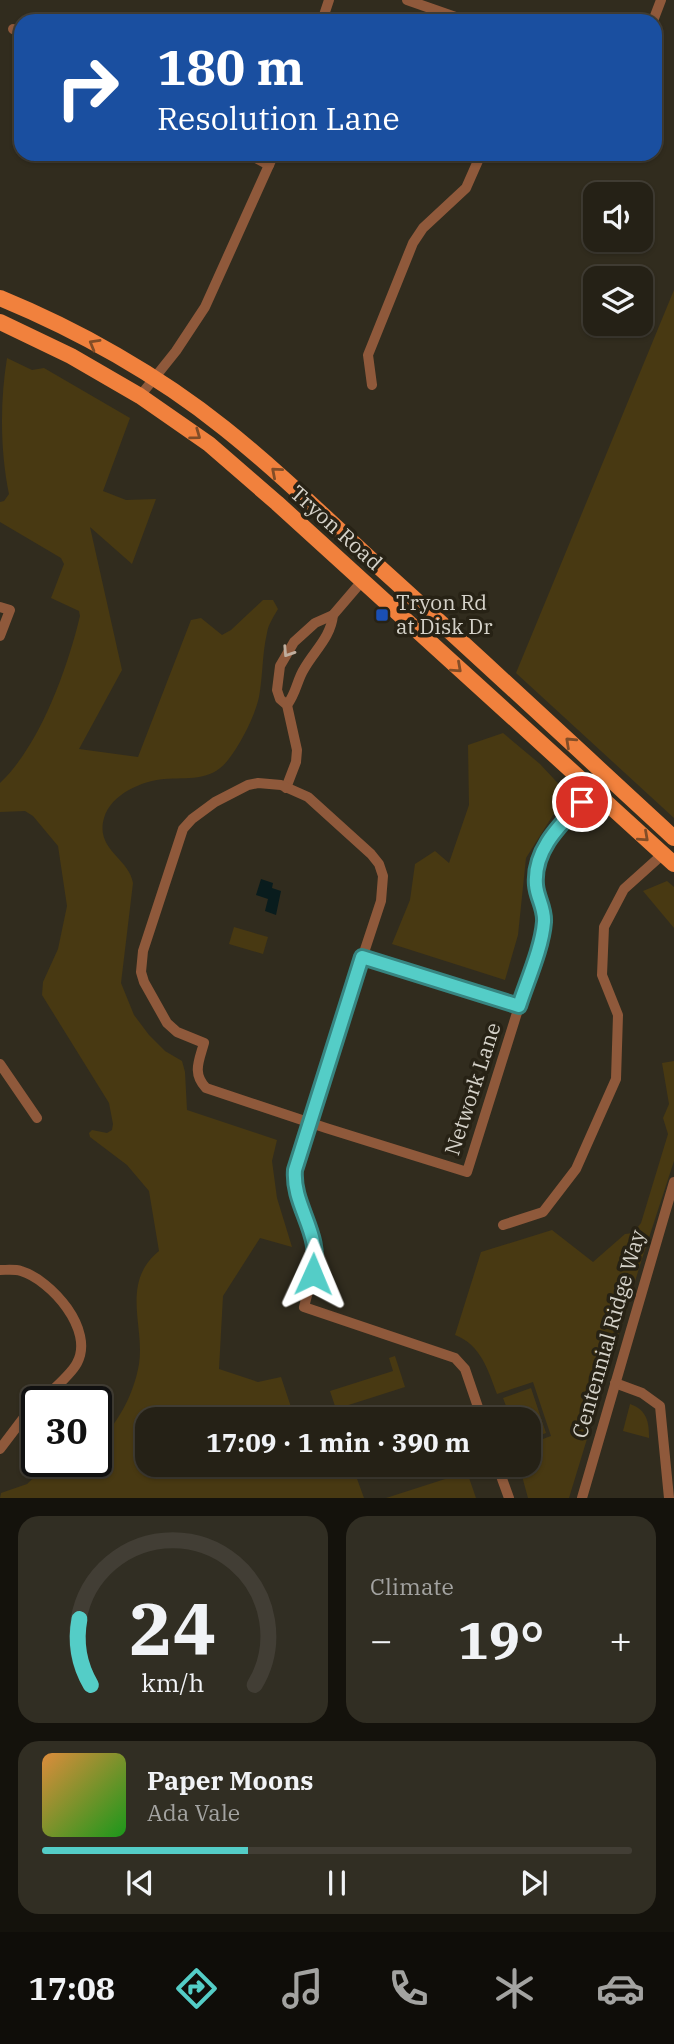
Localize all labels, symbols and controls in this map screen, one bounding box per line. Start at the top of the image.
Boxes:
text: 180 m [157,35,304,98]
icon: right [42,42,133,133]
text: Resolution Lane [157,97,400,139]
map controls [583,182,653,336]
button: sound [583,182,653,252]
button: layers [583,266,653,336]
one-way arrow [89,339,101,352]
one-way arrow [188,427,201,439]
one-way arrow [271,468,284,480]
street label: Tryon Road [285,479,389,576]
place label: Tryon Rd at Disk Dr [396,588,493,640]
marker: Tryon Rd at Disk Dr [374,607,390,623]
one-way arrow [284,644,297,657]
one-way arrow [449,659,462,672]
one-way arrow [565,737,578,750]
pin [552,772,612,832]
icon: arrive [563,783,601,821]
one-way arrow [636,829,649,841]
street label: Network Lane [437,1019,507,1159]
street label: Centennial Ridge Way [565,1226,651,1441]
position arrow [276,1237,350,1311]
speed limit sign: 30 [21,1386,112,1477]
text: 17:09 · 1 min · 390 m [206,1425,470,1459]
text: Climate [370,1571,454,1601]
text: 24 [129,1581,217,1676]
text: 19° [458,1606,544,1673]
text: − [370,1615,393,1664]
text: + [609,1615,632,1664]
text: km/h [141,1666,205,1699]
text: Paper Moons [147,1763,314,1797]
text: Ada Vale [147,1797,240,1827]
icon: previous [121,1864,159,1902]
icon: pause [318,1864,356,1902]
icon: next [515,1864,553,1902]
icon: directions [172,1964,221,2013]
icon: music [278,1964,327,2013]
icon: phone [384,1964,433,2013]
icon: climate [490,1964,539,2013]
icon: car [596,1964,645,2013]
text: 17:08 [29,1967,115,2009]

